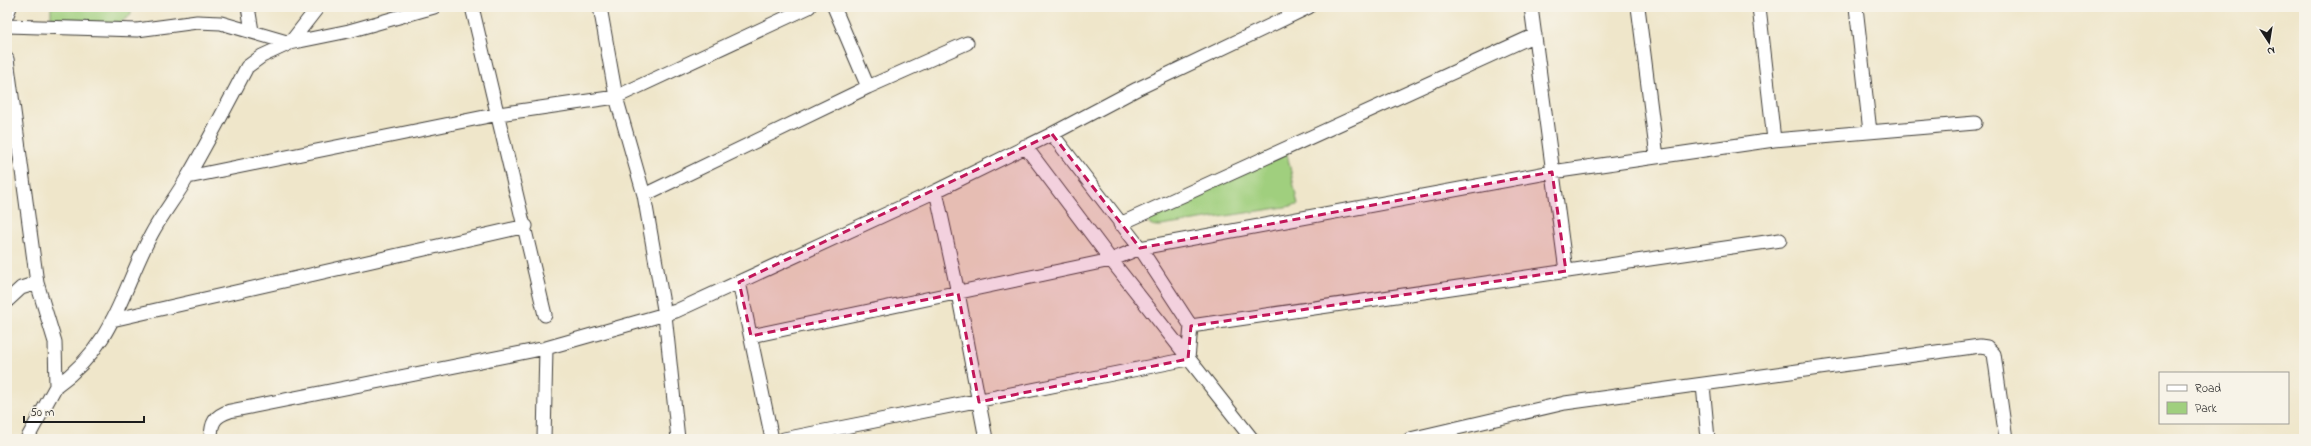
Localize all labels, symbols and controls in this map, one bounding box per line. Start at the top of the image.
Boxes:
north arrow [2249,22,2289,62]
text: N [2266,42,2276,59]
legend [2159,372,2289,424]
text: Road [2195,380,2221,398]
scale bar [24,398,144,424]
text: Park [2195,400,2217,418]
text: 50 m [30,404,54,422]

